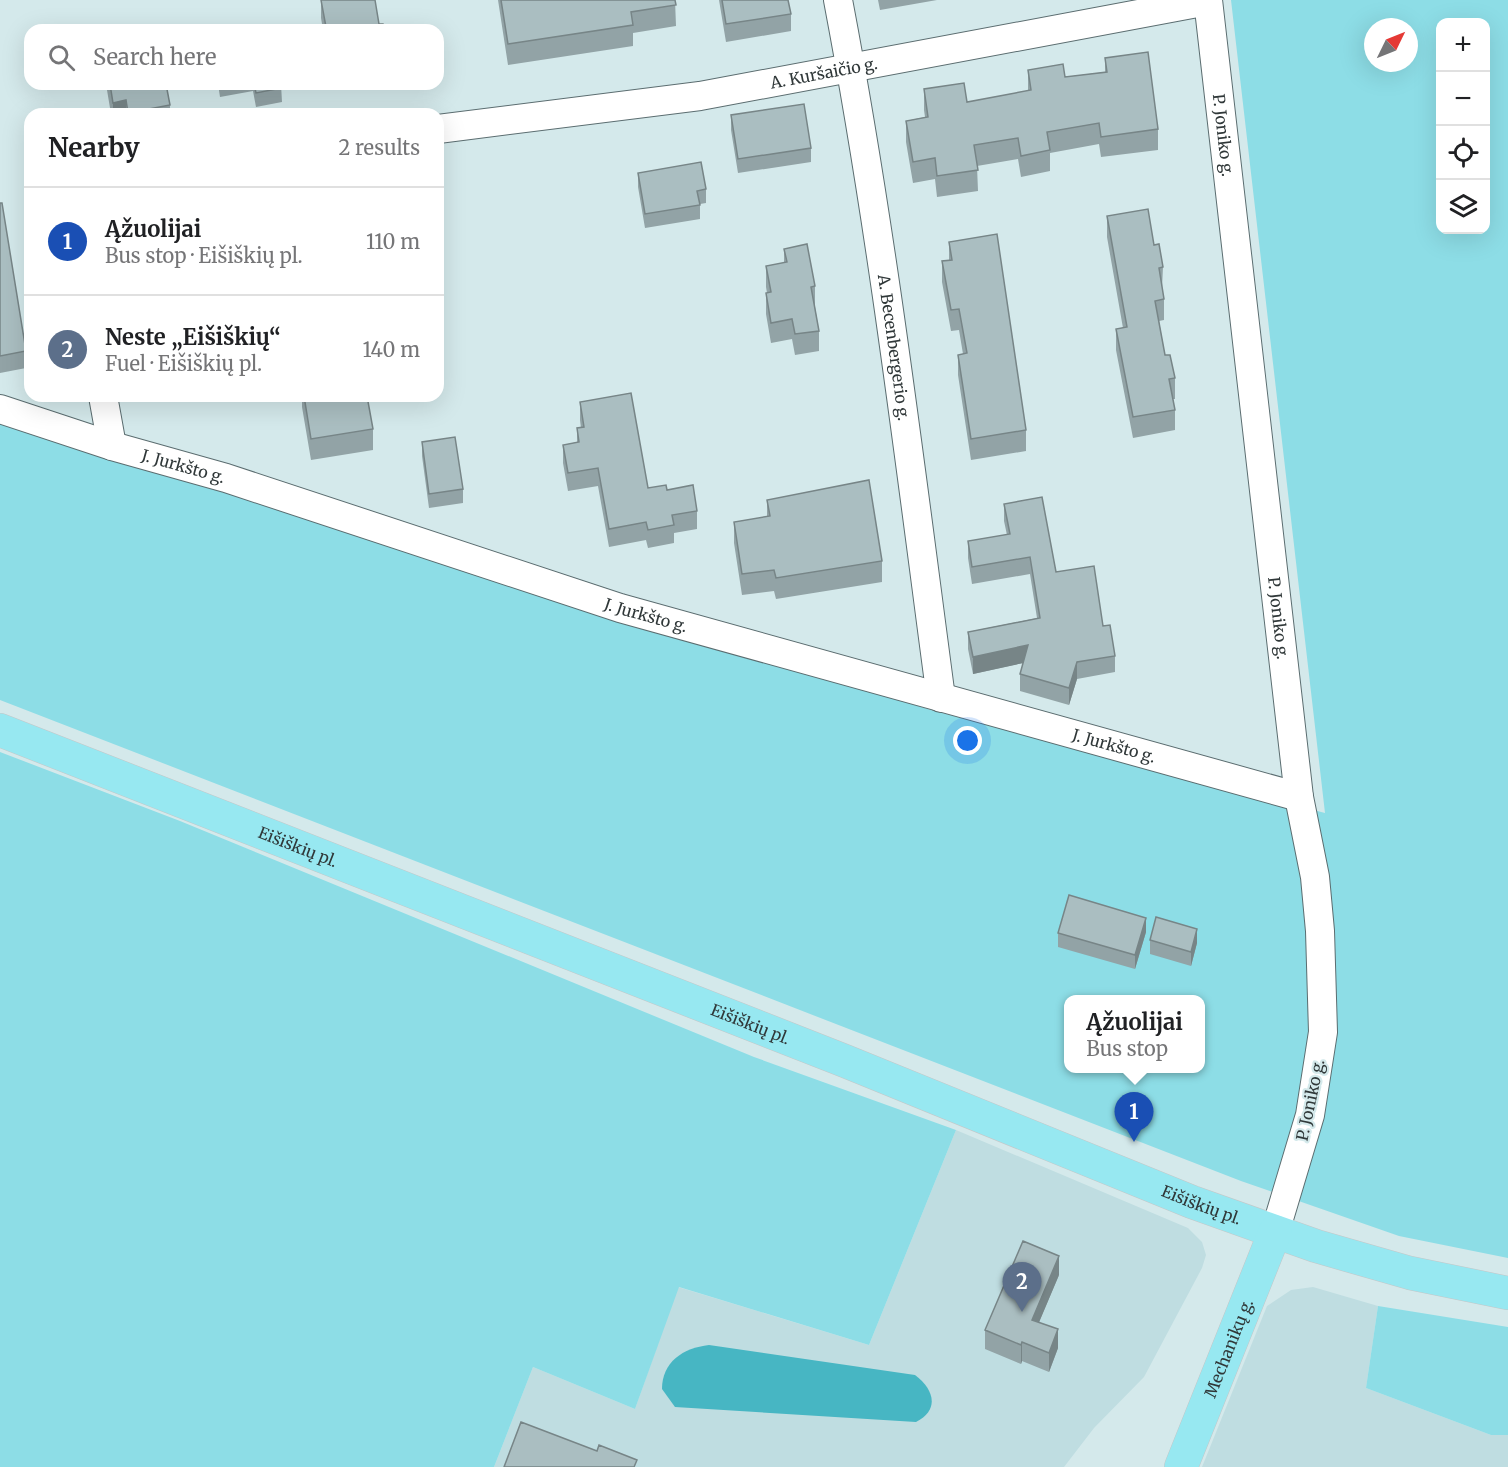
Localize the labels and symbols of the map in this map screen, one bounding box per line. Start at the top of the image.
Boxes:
north arrow [1364,18,1418,72]
street label: A. Kuršaičio g. [768,53,879,93]
street label: P. Joniko g. [1209,93,1238,177]
street label: A. Becenbergerio g. [874,272,914,422]
street label: J. Jurkšto g. [138,445,227,487]
street label: P. Joniko g. [1264,576,1293,660]
street label: J. Jurkšto g. [601,593,690,636]
street label: J. Jurkšto g. [1069,724,1158,767]
your location [953,726,982,755]
street label: Eišiškių pl. [255,822,340,871]
street label: Eišiškių pl. [708,999,793,1049]
street label: P. Joniko g. [1292,1057,1328,1143]
pin: 1 [1114,1092,1154,1142]
street label: Eišiškių pl. [1159,1181,1244,1229]
pin: 2 [1002,1262,1042,1312]
street label: Mechanikų g. [1200,1296,1257,1400]

